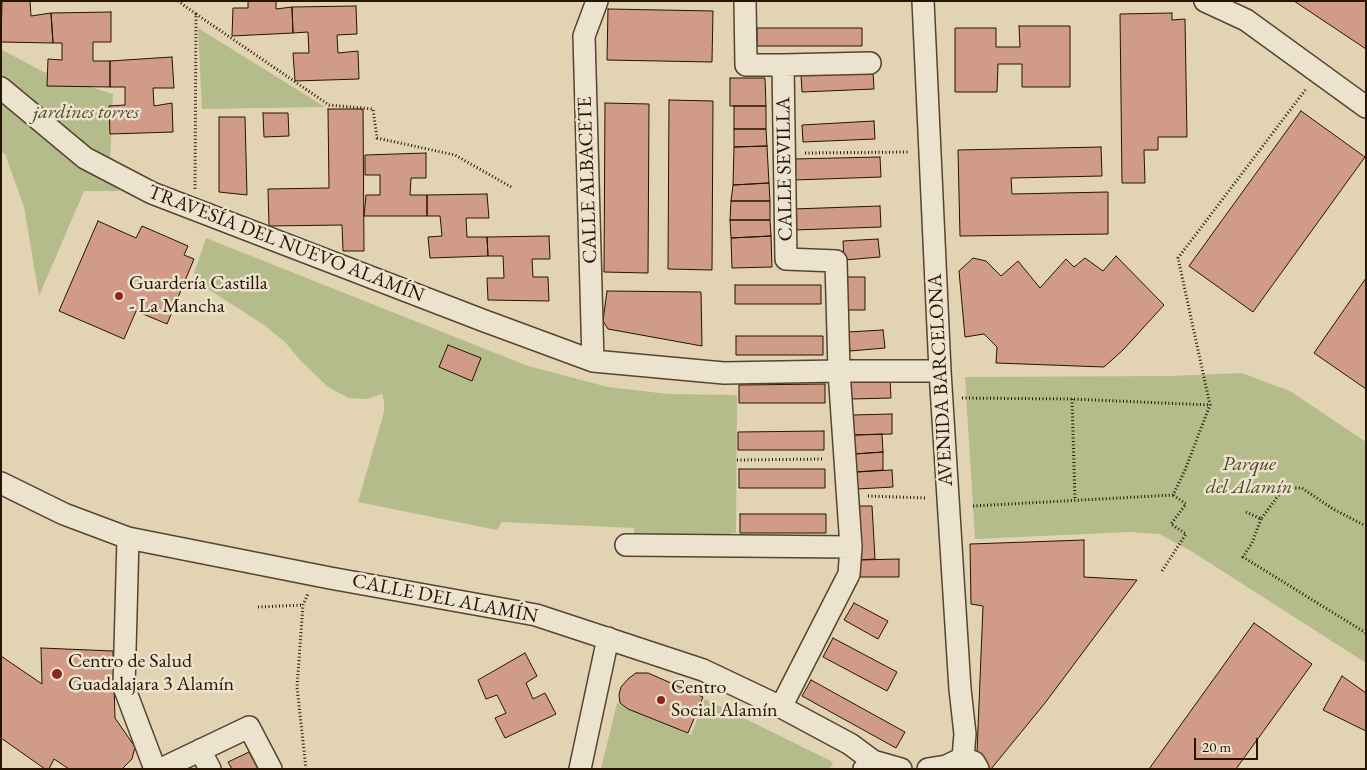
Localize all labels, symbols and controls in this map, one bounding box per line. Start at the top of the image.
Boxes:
street label: CALLE ALBACETE [573,96,603,264]
street label: CALLE SEVILLA [772,96,798,242]
park label: jardines torres [33,101,139,125]
street label: TRAVESÍA DEL NUEVO ALAMÍN [144,180,428,308]
place label: Guardería Castilla - La Mancha [129,272,268,319]
street label: AVENIDA BARCELONA [923,273,959,487]
marker: Guardería Castilla - La Mancha [113,290,125,302]
park label: Parque del Alamín [1206,453,1292,500]
street label: CALLE DEL ALAMÍN [350,569,540,629]
place label: Centro de Salud Guadalajara 3 Alamín [68,650,234,697]
marker: Centro de Salud Guadalajara 3 Alamín [50,667,64,681]
place label: Centro Social Alamín [671,676,778,723]
marker: Centro Social Alamín [655,694,667,706]
scale bar [1197,728,1261,760]
text: 20 m [1202,737,1231,756]

